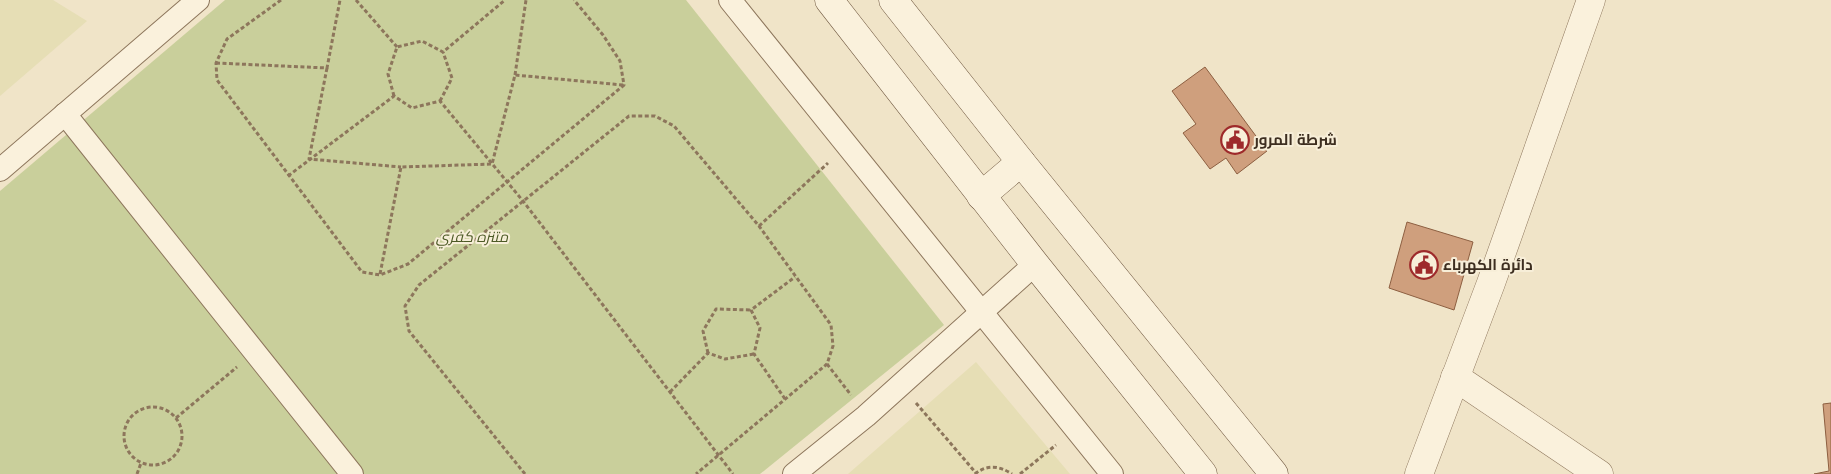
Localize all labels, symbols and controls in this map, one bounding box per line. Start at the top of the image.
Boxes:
public building icon: شرطة المرور [1220,125,1250,155]
place label: شرطة المرور [1253,129,1337,149]
park label: متنزه كفري [436,226,508,249]
public building icon: دائرة الكهرباء [1409,250,1439,280]
place label: دائرة الكهرباء [1443,254,1533,274]

